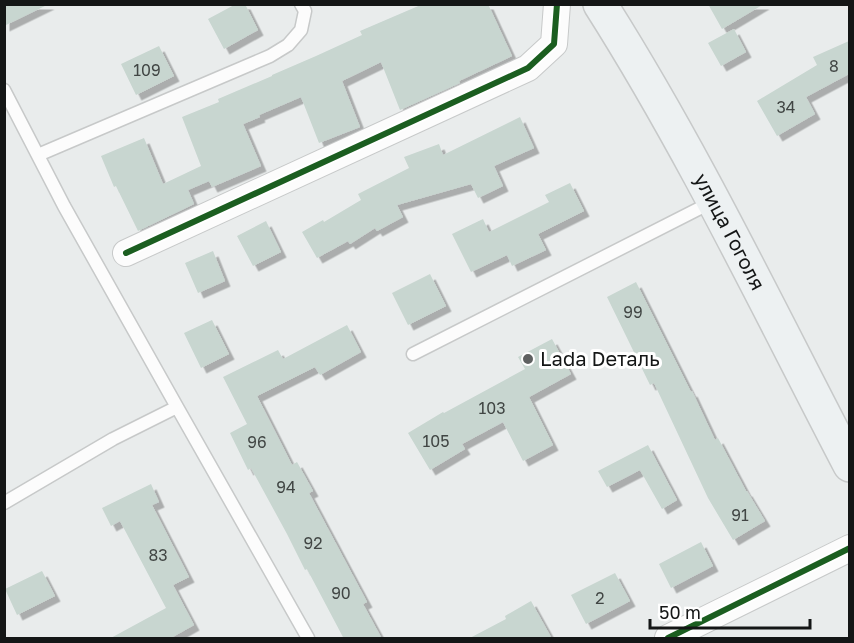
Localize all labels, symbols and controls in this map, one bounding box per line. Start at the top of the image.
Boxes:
house number: 8 [829,56,839,76]
house number: 109 [133,60,161,80]
house number: 34 [776,97,796,117]
street label: улица Гоголя [690,169,771,294]
house number: 99 [623,302,643,322]
place label: Lada Dеталь [540,346,660,370]
marker: Lada Dеталь [521,352,535,366]
house number: 103 [478,398,506,418]
house number: 105 [423,431,449,451]
house number: 96 [247,432,267,452]
house number: 94 [276,477,296,497]
house number: 91 [731,505,749,525]
house number: 92 [304,533,322,553]
house number: 83 [148,545,168,565]
house number: 90 [331,583,351,603]
house number: 2 [595,588,605,608]
scale bar [650,592,810,630]
text: 50 m [659,601,701,623]

